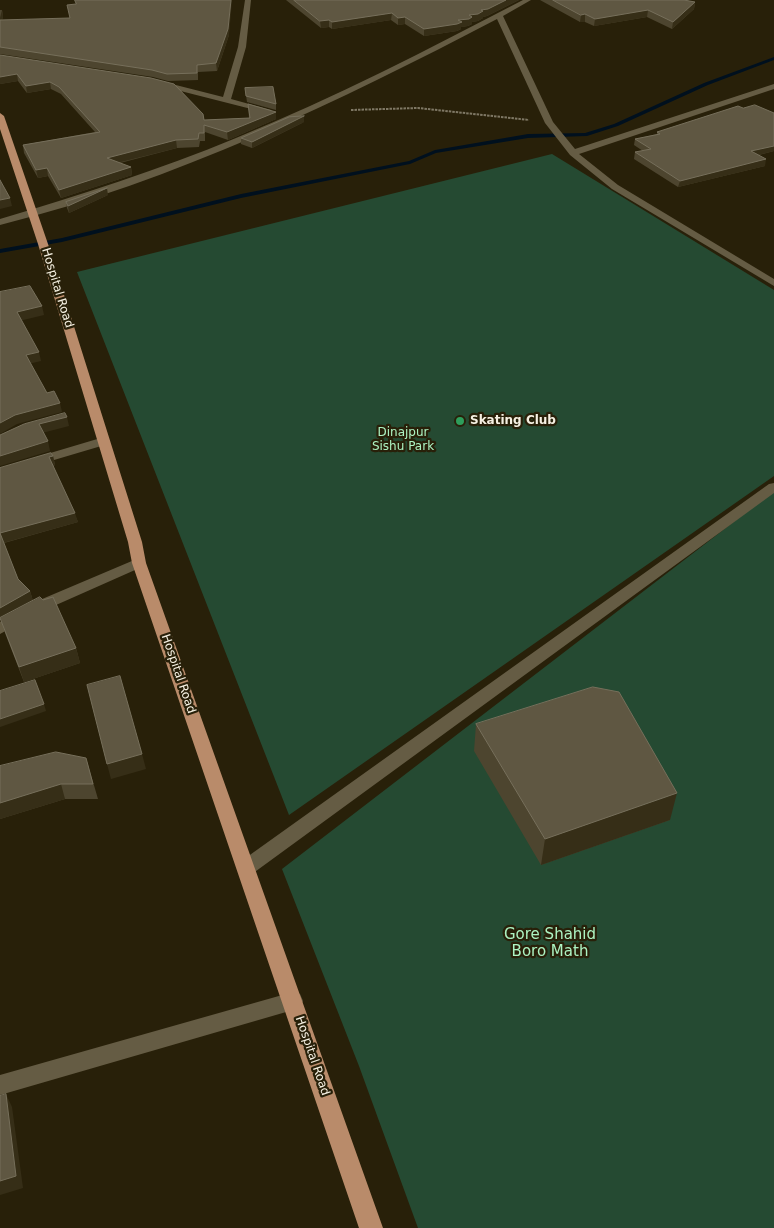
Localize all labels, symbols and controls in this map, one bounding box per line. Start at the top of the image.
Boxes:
street label: Hospital Road [38,246,76,330]
place label: Skating Club [470,414,556,428]
marker: Skating Club [454,415,466,427]
park label: Dinajpur Sishu Park [372,426,434,454]
street label: Hospital Road [158,632,198,716]
park label: Gore Shahid Boro Math [504,926,596,961]
street label: Hospital Road [292,1014,332,1098]

